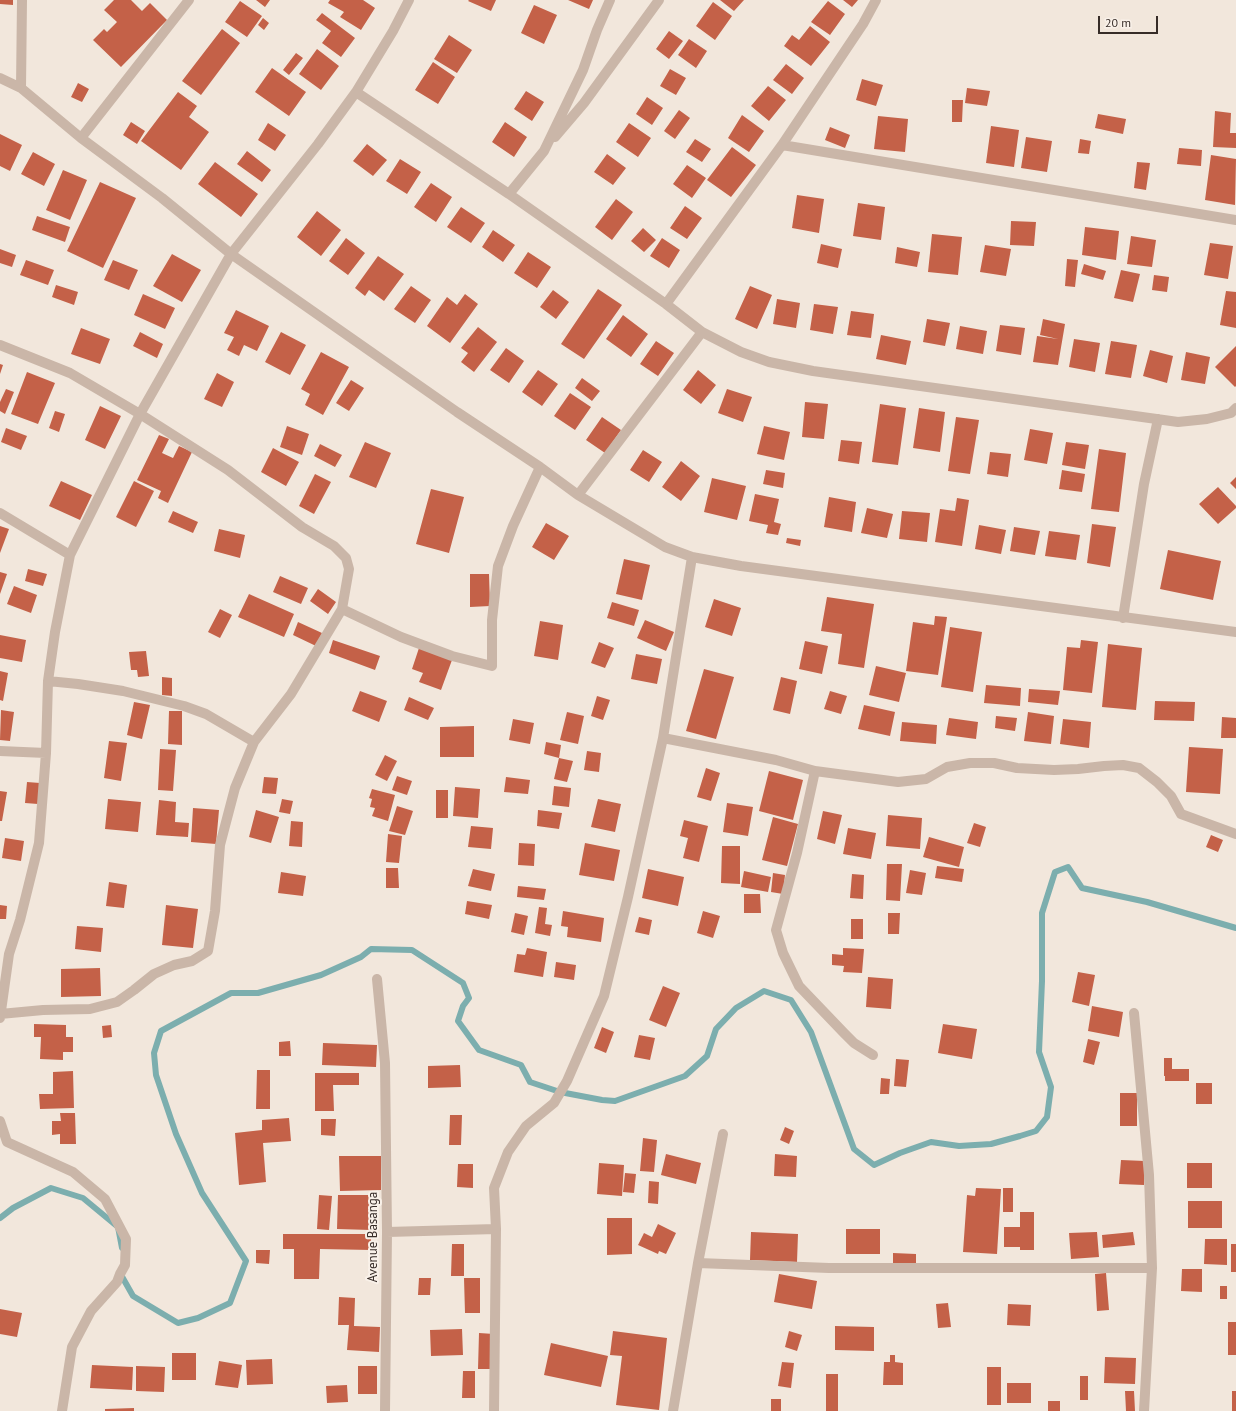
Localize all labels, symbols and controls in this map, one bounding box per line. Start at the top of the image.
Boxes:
scale bar [1100,8,1160,34]
text: 20 m [1105,15,1131,30]
street label: Avenue Basanga [365,1192,381,1282]

